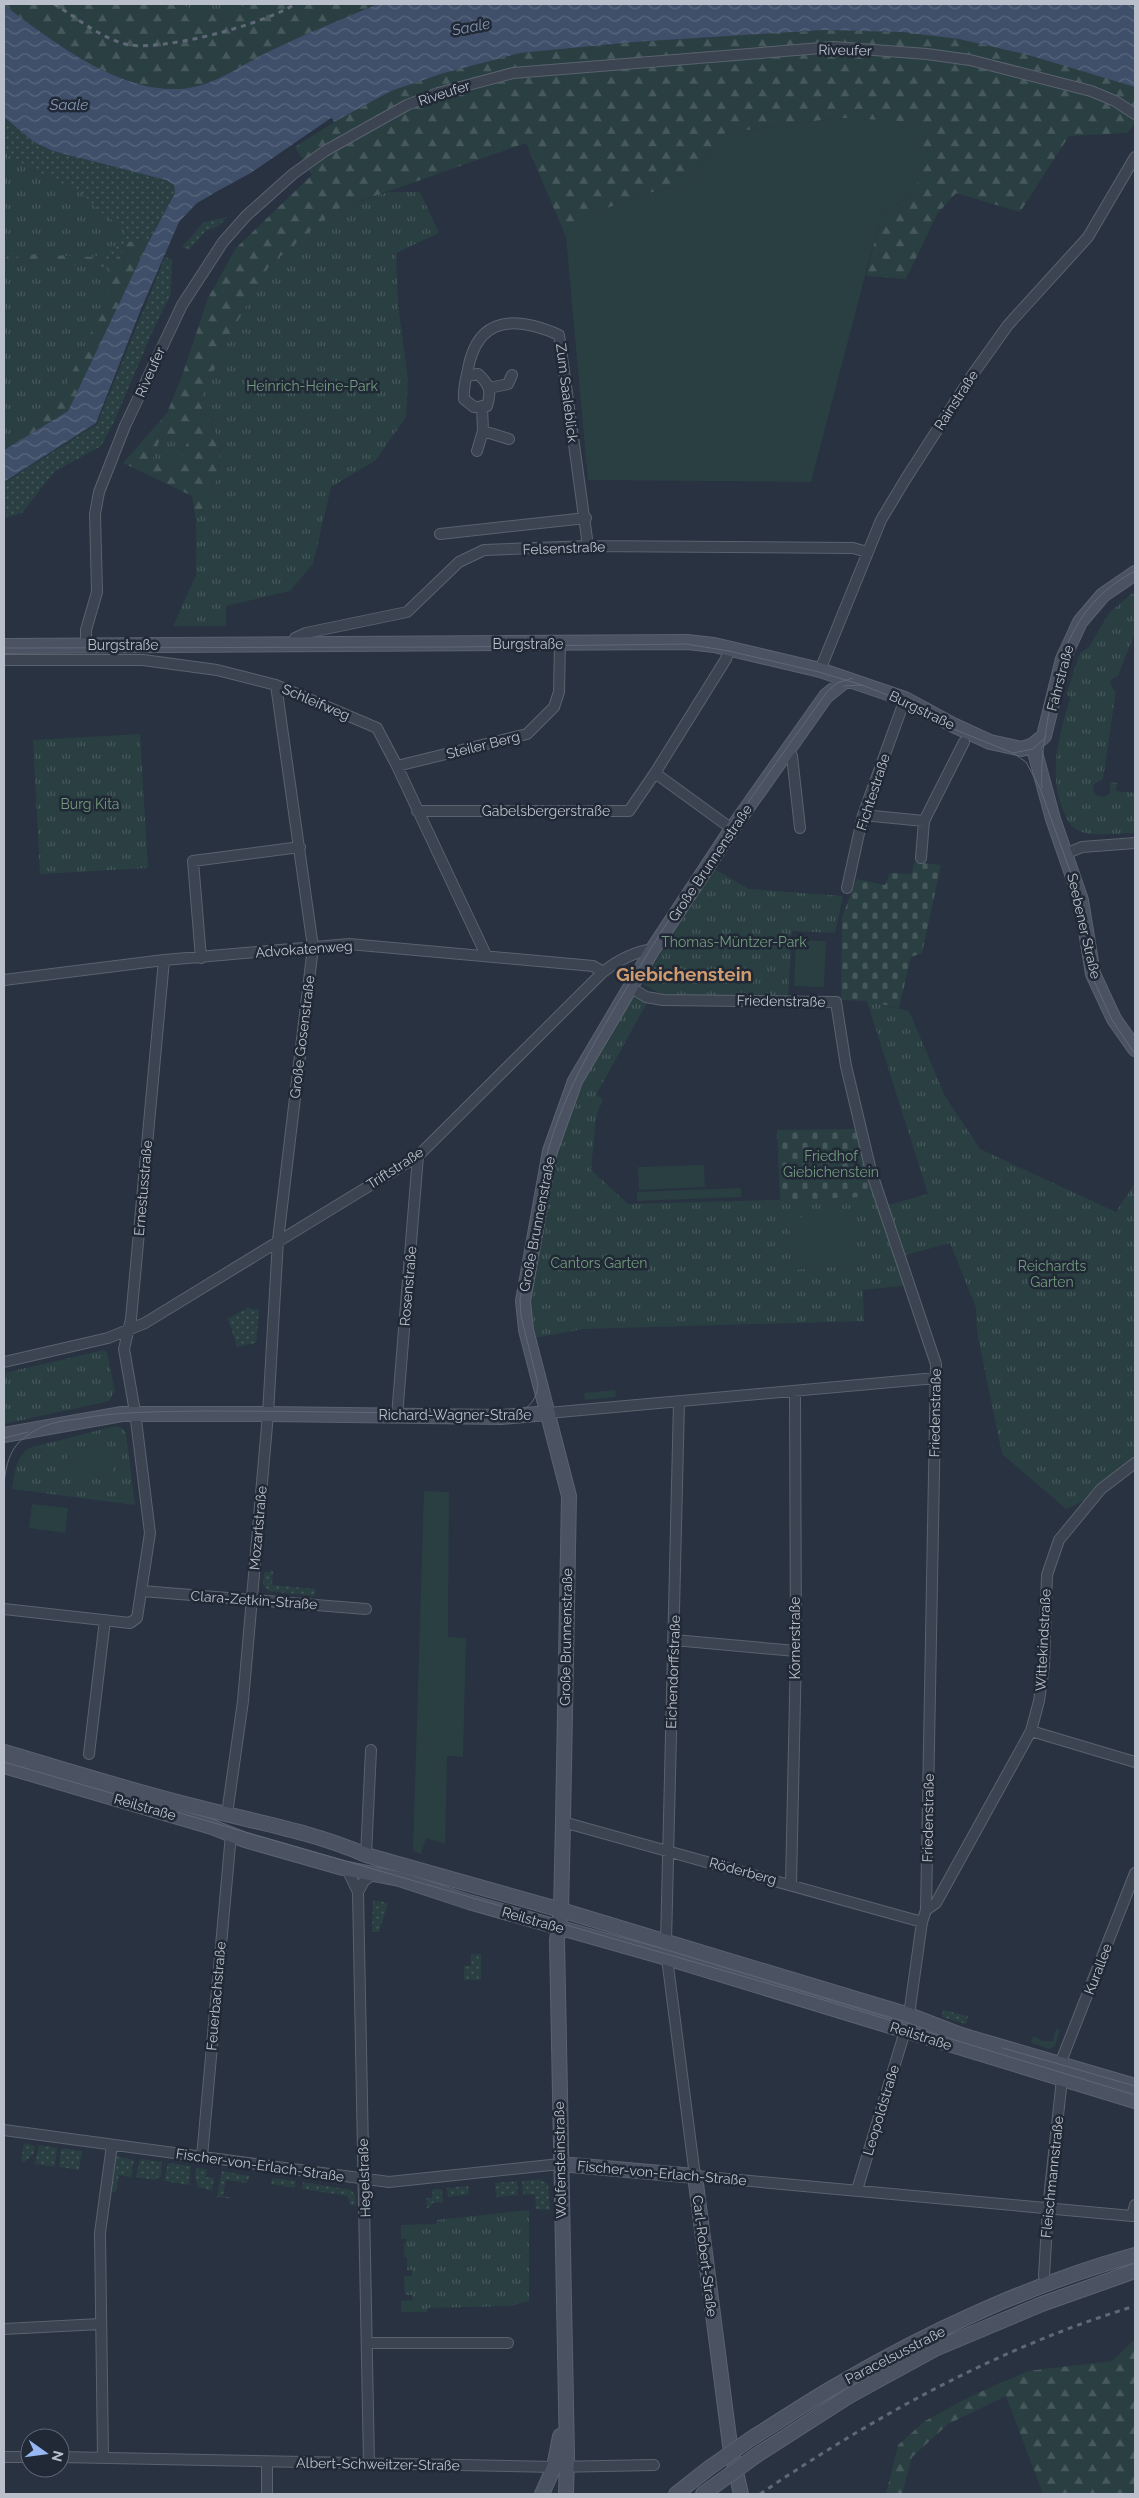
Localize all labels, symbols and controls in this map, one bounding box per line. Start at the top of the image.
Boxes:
water label: Saale [449,14,492,40]
street label: Riveufer [818,42,872,58]
street label: Riveufer [416,77,472,109]
water label: Saale [49,96,88,114]
street label: Zum Saaleblick [553,343,581,444]
street label: Riveufer [132,344,168,400]
street label: Rainstraße [931,367,981,433]
park label: Heinrich-Heine-Park [246,378,378,394]
street label: Felsenstraße [522,539,606,557]
street label: Burgstraße [493,636,563,652]
street label: Burgstraße [88,637,158,653]
street label: Fährstraße [1043,643,1077,713]
street label: Schleifweg [280,681,352,723]
street label: Burgstraße [887,687,957,733]
street label: Steiler Berg [445,728,521,762]
street label: Fichtestraße [853,752,893,832]
park label: Burg Kita [61,796,119,812]
street label: Große Brunnenstraße [665,801,755,925]
street label: Gabelsbergerstraße [482,803,610,819]
street label: Seebener Straße [1064,872,1104,980]
park label: Thomas-Müntzer-Park [661,934,807,950]
street label: Advokatenweg [255,938,353,960]
district label: Giebichenstein [616,963,752,985]
street label: Große Gosenstraße [287,975,317,1099]
street label: Friedenstraße [736,992,826,1010]
street label: Ernestusstraße [131,1139,155,1237]
street label: Triftstraße [364,1144,426,1192]
park label: Friedhof Giebichenstein [783,1148,879,1180]
street label: Große Brunnenstraße [516,1155,558,1293]
street label: Rosenstraße [397,1245,419,1327]
park label: Cantors Garten [551,1255,647,1271]
park label: Reichardts Garten [1018,1258,1087,1290]
street label: Friedenstraße [926,1368,944,1458]
street label: Richard-Wagner-Straße [379,1407,531,1423]
street label: Mozartstraße [246,1485,270,1571]
street label: Große Brunnenstraße [557,1568,575,1706]
street label: Clara-Zetkin-Straße [190,1588,318,1612]
street label: Wittekindstraße [1032,1588,1054,1692]
street label: Körnerstraße [787,1596,803,1680]
street label: Eichendorffstraße [663,1615,683,1729]
street label: Friedenstraße [919,1773,937,1863]
street label: Reilstraße [112,1791,178,1823]
street label: Röderberg [707,1854,779,1888]
street label: Reilstraße [500,1904,566,1936]
street label: Feuerbachstraße [203,1941,229,2051]
street label: Kurallee [1081,1941,1115,1997]
street label: Reilstraße [888,2019,954,2053]
street label: Leopoldstraße [860,2063,902,2157]
street label: Wolfensteinstraße [551,2101,569,2219]
street label: Fleischmannstraße [1038,2115,1066,2239]
street label: Hegelstraße [355,2138,373,2218]
street label: Fischer-von-Erlach-Straße [175,2145,345,2185]
street label: Fischer-von-Erlach-Straße [577,2158,747,2188]
street label: Carl-Robert-Straße [690,2194,720,2318]
street label: Paracelsusstraße [842,2323,948,2387]
north arrow [20,2428,70,2478]
text: N [49,2449,67,2463]
street label: Albert-Schweitzer-Straße [296,2455,460,2473]

